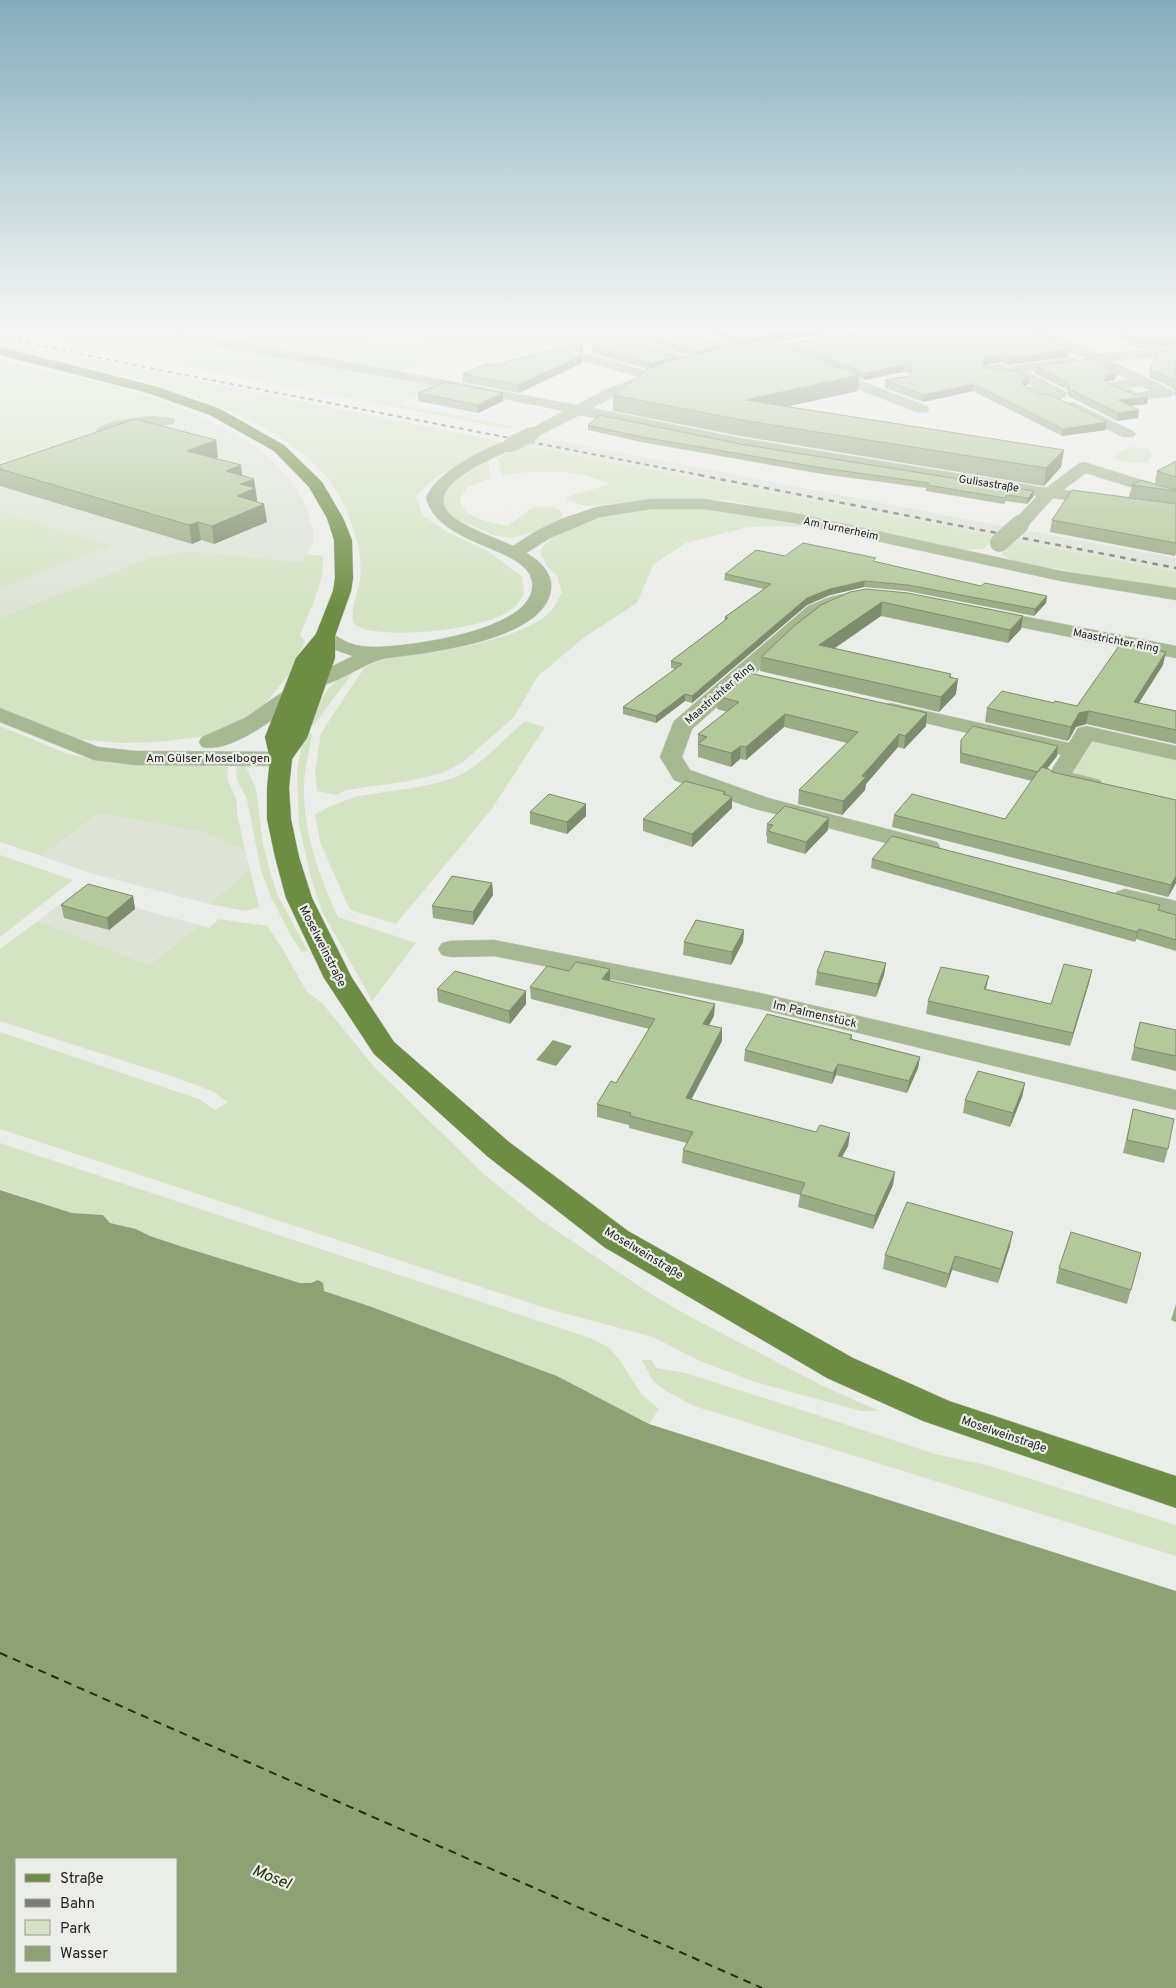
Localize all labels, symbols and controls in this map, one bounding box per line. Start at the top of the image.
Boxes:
street label: Gulisastraße [958,472,1020,496]
street label: Am Turnerheim [802,514,880,544]
street label: Maastrichter Ring [1072,626,1160,656]
street label: Maastrichter Ring [682,660,757,728]
street label: Am Gülser Moselbogen [146,751,270,767]
street label: Moselweinstraße [295,903,350,990]
street label: Im Palmenstück [771,998,858,1032]
street label: Moselweinstraße [601,1224,686,1284]
street label: Moselweinstraße [959,1413,1049,1457]
legend [15,1858,178,1973]
water label: Mosel [249,1861,294,1895]
text: Straße [60,1870,104,1889]
text: Bahn [60,1895,95,1914]
text: Park [60,1920,91,1939]
text: Wasser [60,1945,108,1964]

